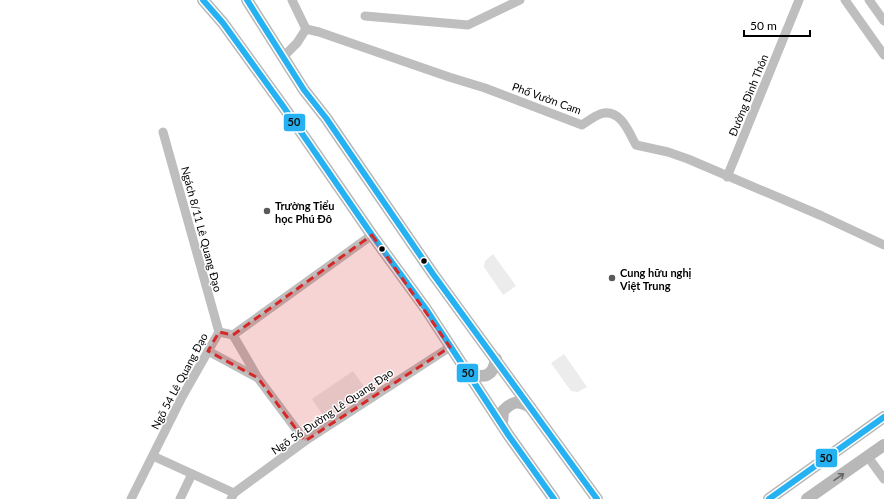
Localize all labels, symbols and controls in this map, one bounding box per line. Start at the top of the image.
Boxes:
scale bar [744,12,810,38]
text: 50 m [750,18,777,33]
street label: Đường Đình Thôn [726,52,770,138]
street label: Phố Vườn Cam [511,79,583,117]
line badge: 50 [283,113,306,132]
text: 50 [288,115,301,128]
street label: Ngách 8/11 Lê Quang Đạo [179,165,225,293]
place label: Trường Tiểu học Phú Đô [275,199,334,225]
marker: Trường Tiểu học Phú Đô [262,206,272,216]
unlabelled marker [377,244,387,254]
unlabelled marker [419,256,429,266]
place label: Cung hữu nghị Việt Trung [619,266,692,292]
marker: Cung hữu nghị Việt Trung [607,273,617,283]
street label: Ngõ 54 Lê Quang Đạo [148,331,210,431]
line badge: 50 [456,363,479,383]
street label: Ngõ 56 Đường Lê Quang Đạo [269,365,395,457]
text: 50 [462,366,475,379]
line badge: 50 [815,448,838,468]
text: 50 [820,451,833,464]
one-way arrow [833,473,844,481]

